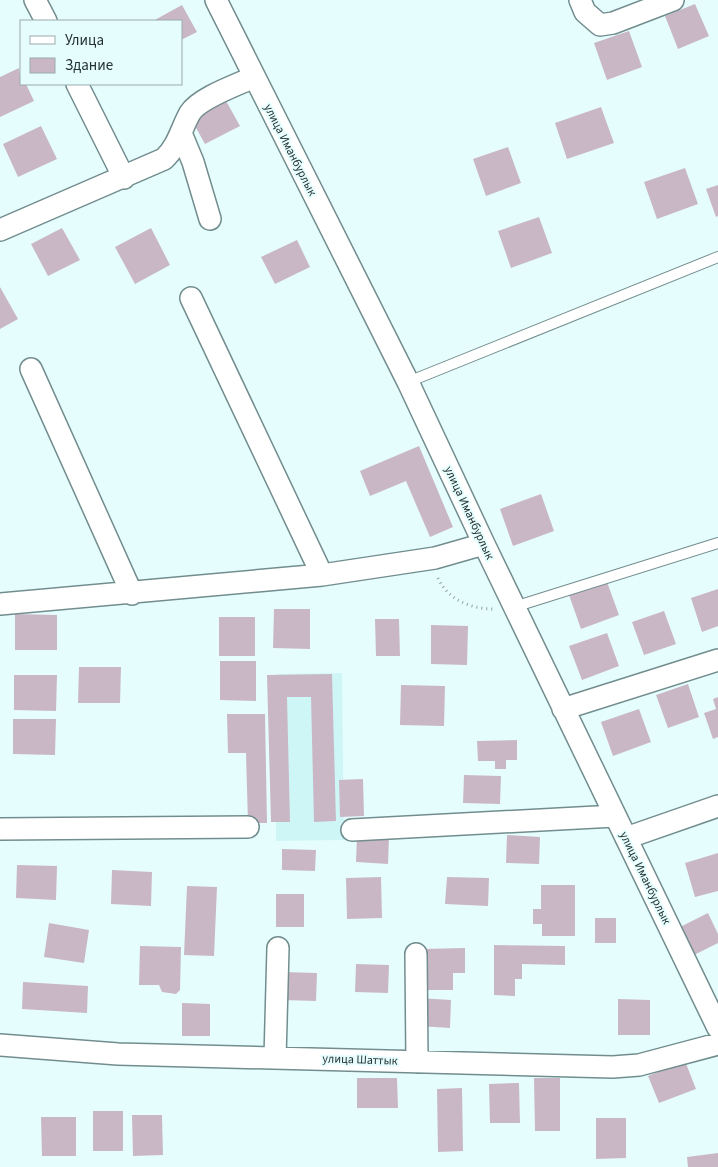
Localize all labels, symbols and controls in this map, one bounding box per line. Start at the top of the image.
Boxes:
legend [20,20,182,85]
text: Улица [65,30,104,51]
text: Здание [65,55,113,76]
street label: улица Иманбурлык [259,101,321,199]
street label: улица Иманбурлык [440,464,498,563]
street label: улица Иманбурлык [615,829,675,927]
street label: улица Шаттык [322,1050,398,1070]

